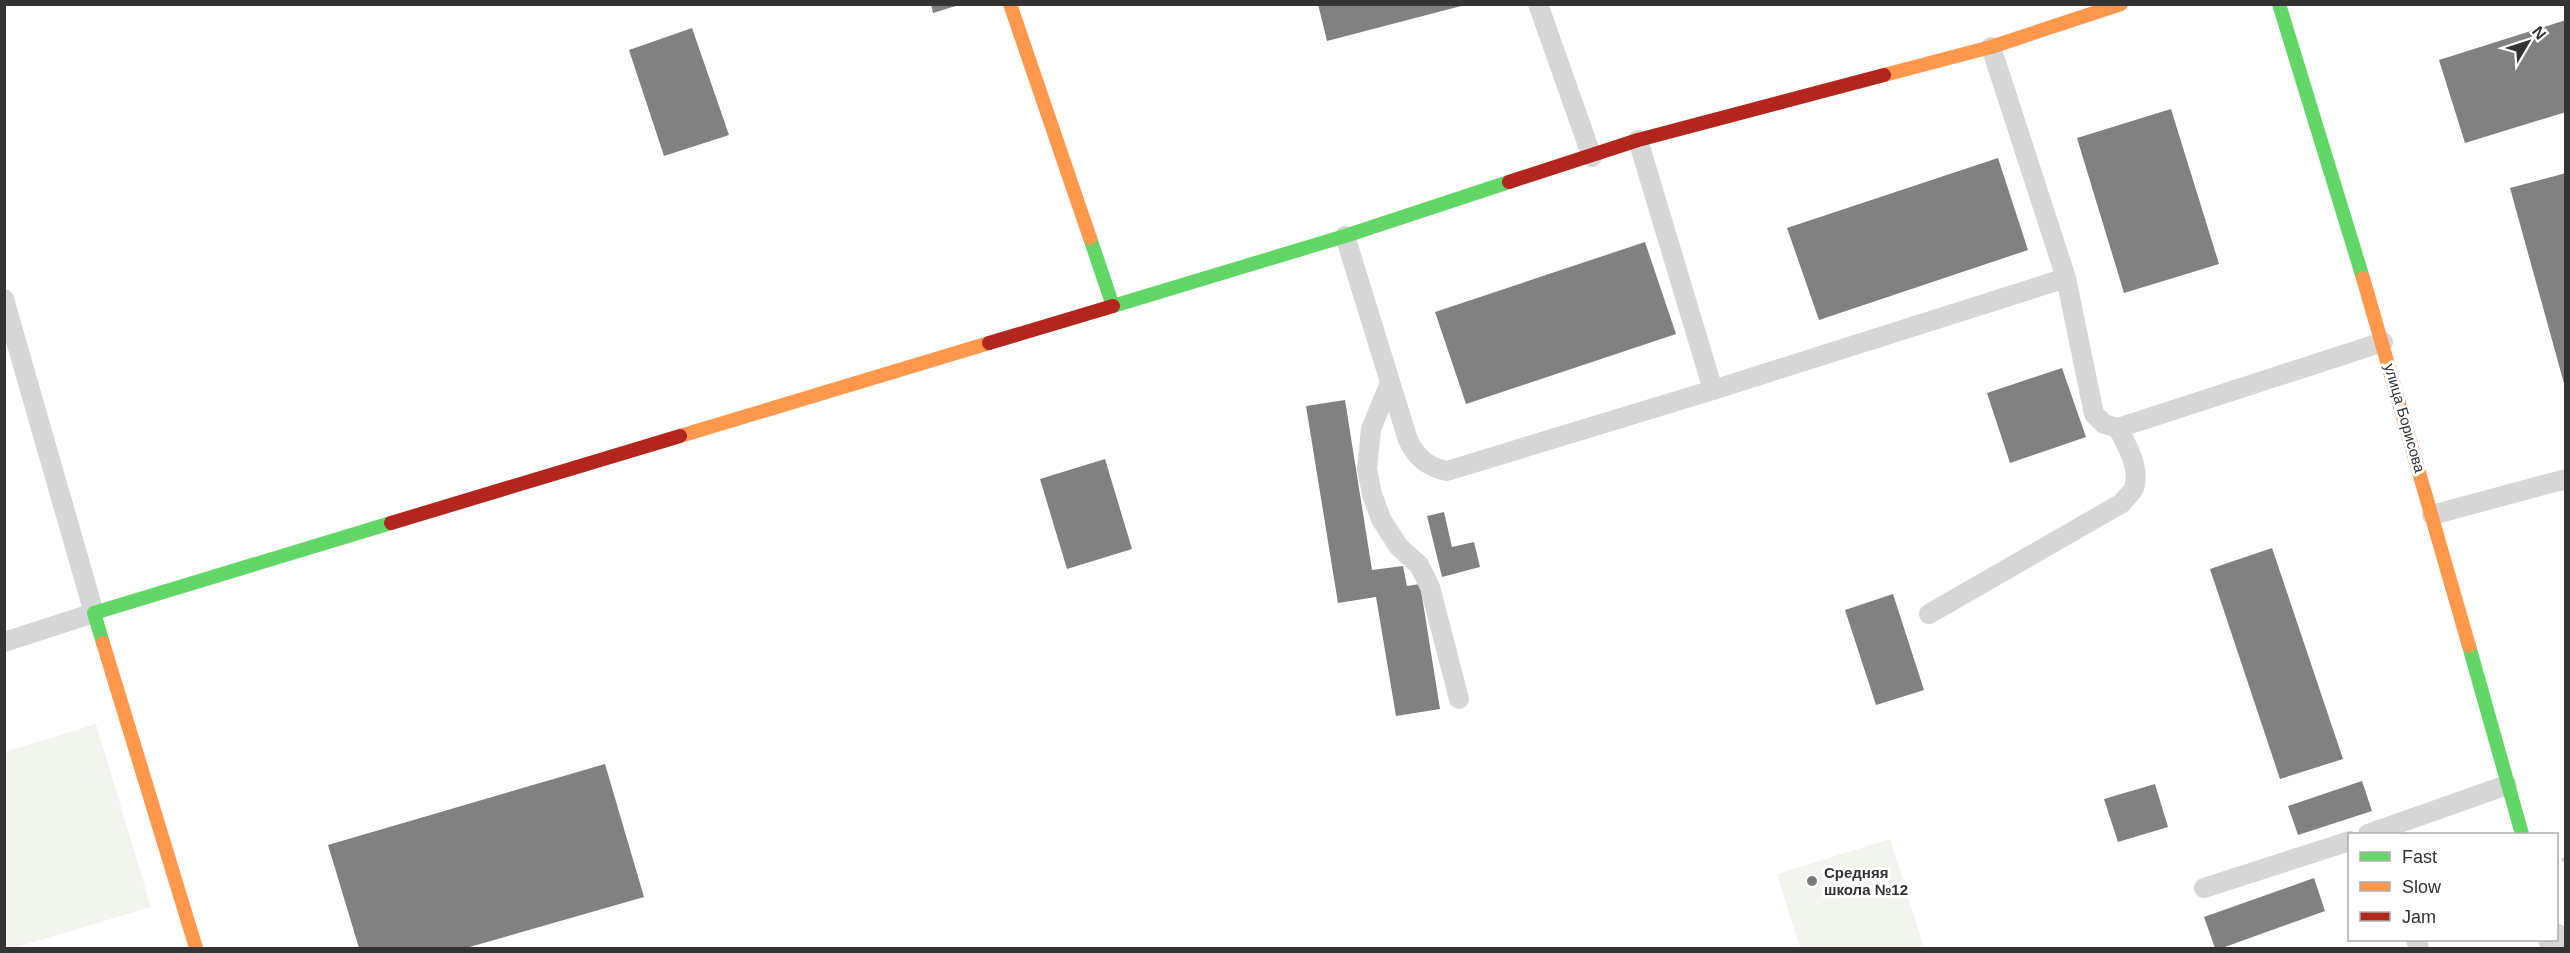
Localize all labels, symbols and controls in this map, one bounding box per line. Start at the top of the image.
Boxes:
north arrow [2498,12,2558,72]
text: N [2529,23,2550,43]
street label: улица Борисова [2381,362,2429,475]
legend [2348,833,2558,941]
text: Fast [2402,847,2437,867]
place label: Средняя школа №12 [1824,864,1908,898]
marker: Средняя школа №12 [1805,874,1819,888]
text: Slow [2402,877,2442,897]
text: Jam [2402,907,2436,927]

